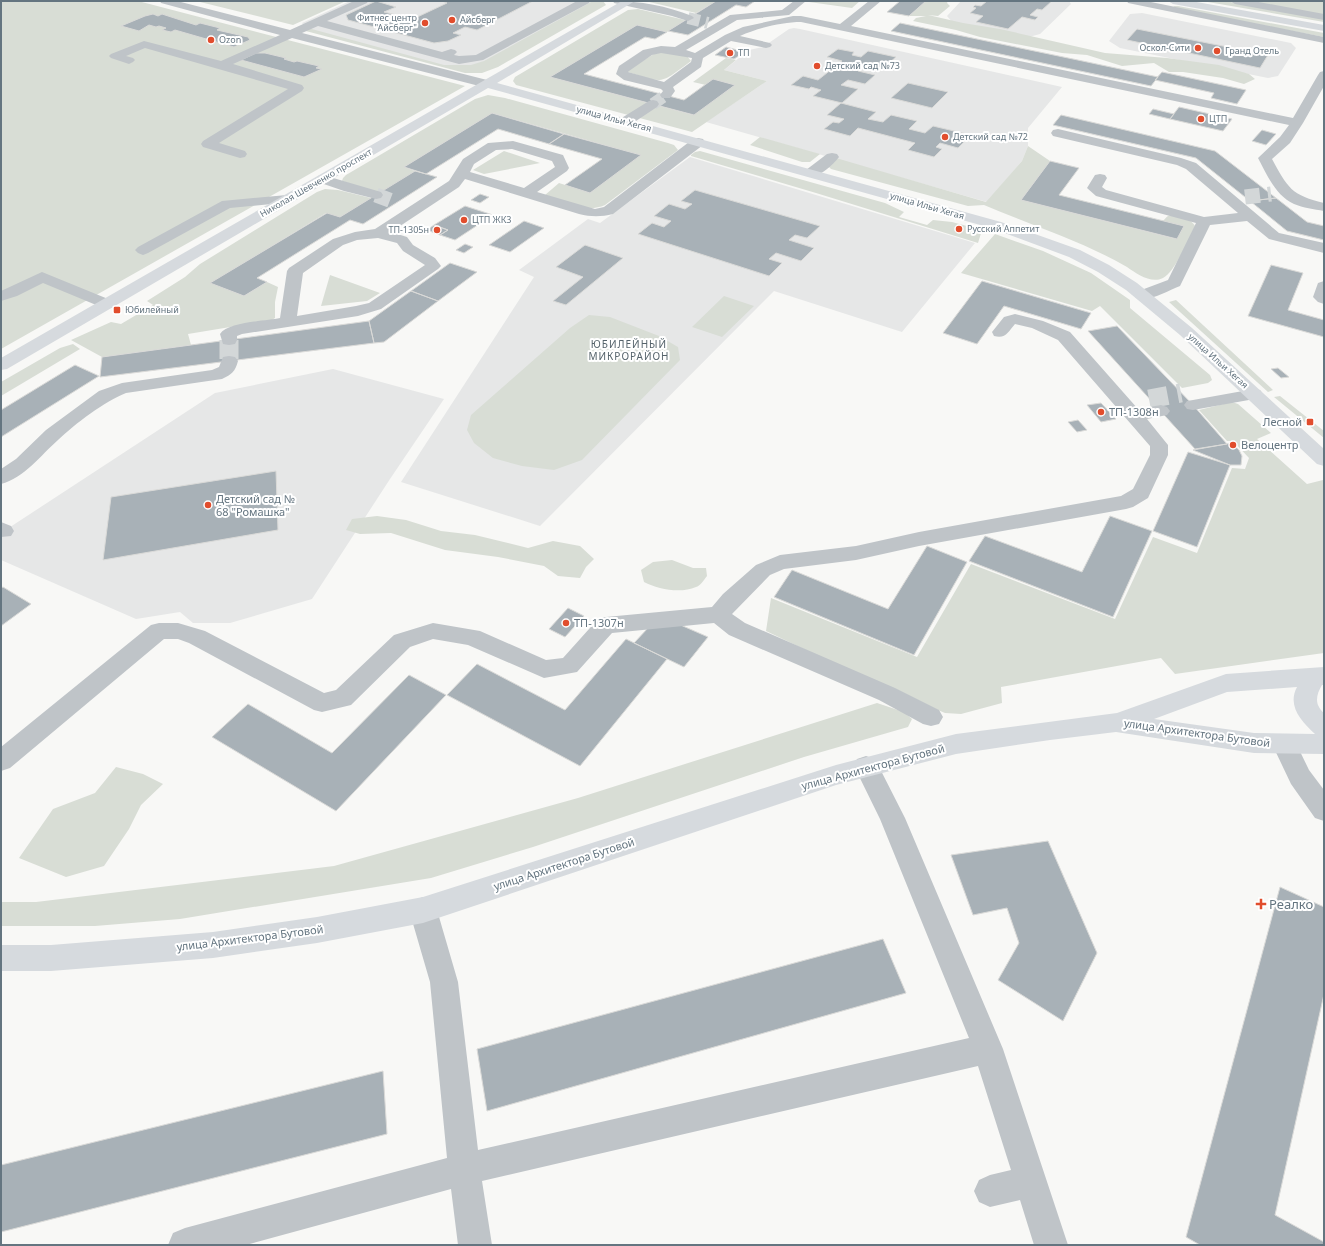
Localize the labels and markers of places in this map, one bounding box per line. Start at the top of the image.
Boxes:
place label: Фитнес центр "Айсберг" [357,11,418,34]
place label: Айсберг [460,13,496,26]
marker: Айсберг [447,15,457,25]
marker: Фитнес центр "Айсберг" [420,18,430,28]
place label: Ozon [219,33,241,46]
marker: Ozon [206,35,216,45]
place label: Оскол-Сити [1139,41,1190,54]
marker: Оскол-Сити [1193,43,1203,53]
place label: Гранд Отель [1225,44,1279,57]
place label: ТП [738,46,750,59]
marker: Гранд Отель [1212,46,1222,56]
marker: ТП [725,48,735,58]
place label: Детский сад №73 [825,59,900,72]
marker: Детский сад №73 [812,61,822,71]
place label: ЦТП [1209,112,1227,125]
marker: ЦТП [1196,114,1206,124]
place label: Детский сад №72 [953,130,1028,143]
marker: Детский сад №72 [940,132,950,142]
place label: ЦТП ЖК3 [472,213,512,226]
marker: ЦТП ЖК3 [459,215,469,225]
place label: Русский Аппетит [967,222,1040,235]
place label: ТП-1305н [388,223,429,236]
marker: Русский Аппетит [954,224,964,234]
marker: ТП-1305н [432,225,442,235]
place label: Юбилейный [125,303,179,316]
marker: Юбилейный [112,305,122,315]
place label: ТП-1308н [1109,404,1159,419]
marker: ТП-1308н [1096,407,1106,417]
place label: Лесной [1263,414,1302,429]
marker: Лесной [1305,417,1315,427]
place label: Велоцентр [1241,437,1299,452]
marker: Велоцентр [1228,440,1238,450]
place label: Детский сад № 68 "Ромашка" [216,491,295,519]
marker: Детский сад № 68 "Ромашка" [203,500,213,510]
place label: ТП-1307н [574,615,624,630]
marker: ТП-1307н [561,618,571,628]
place label: Реалко [1269,895,1313,913]
marker: Реалко [1256,899,1266,909]

